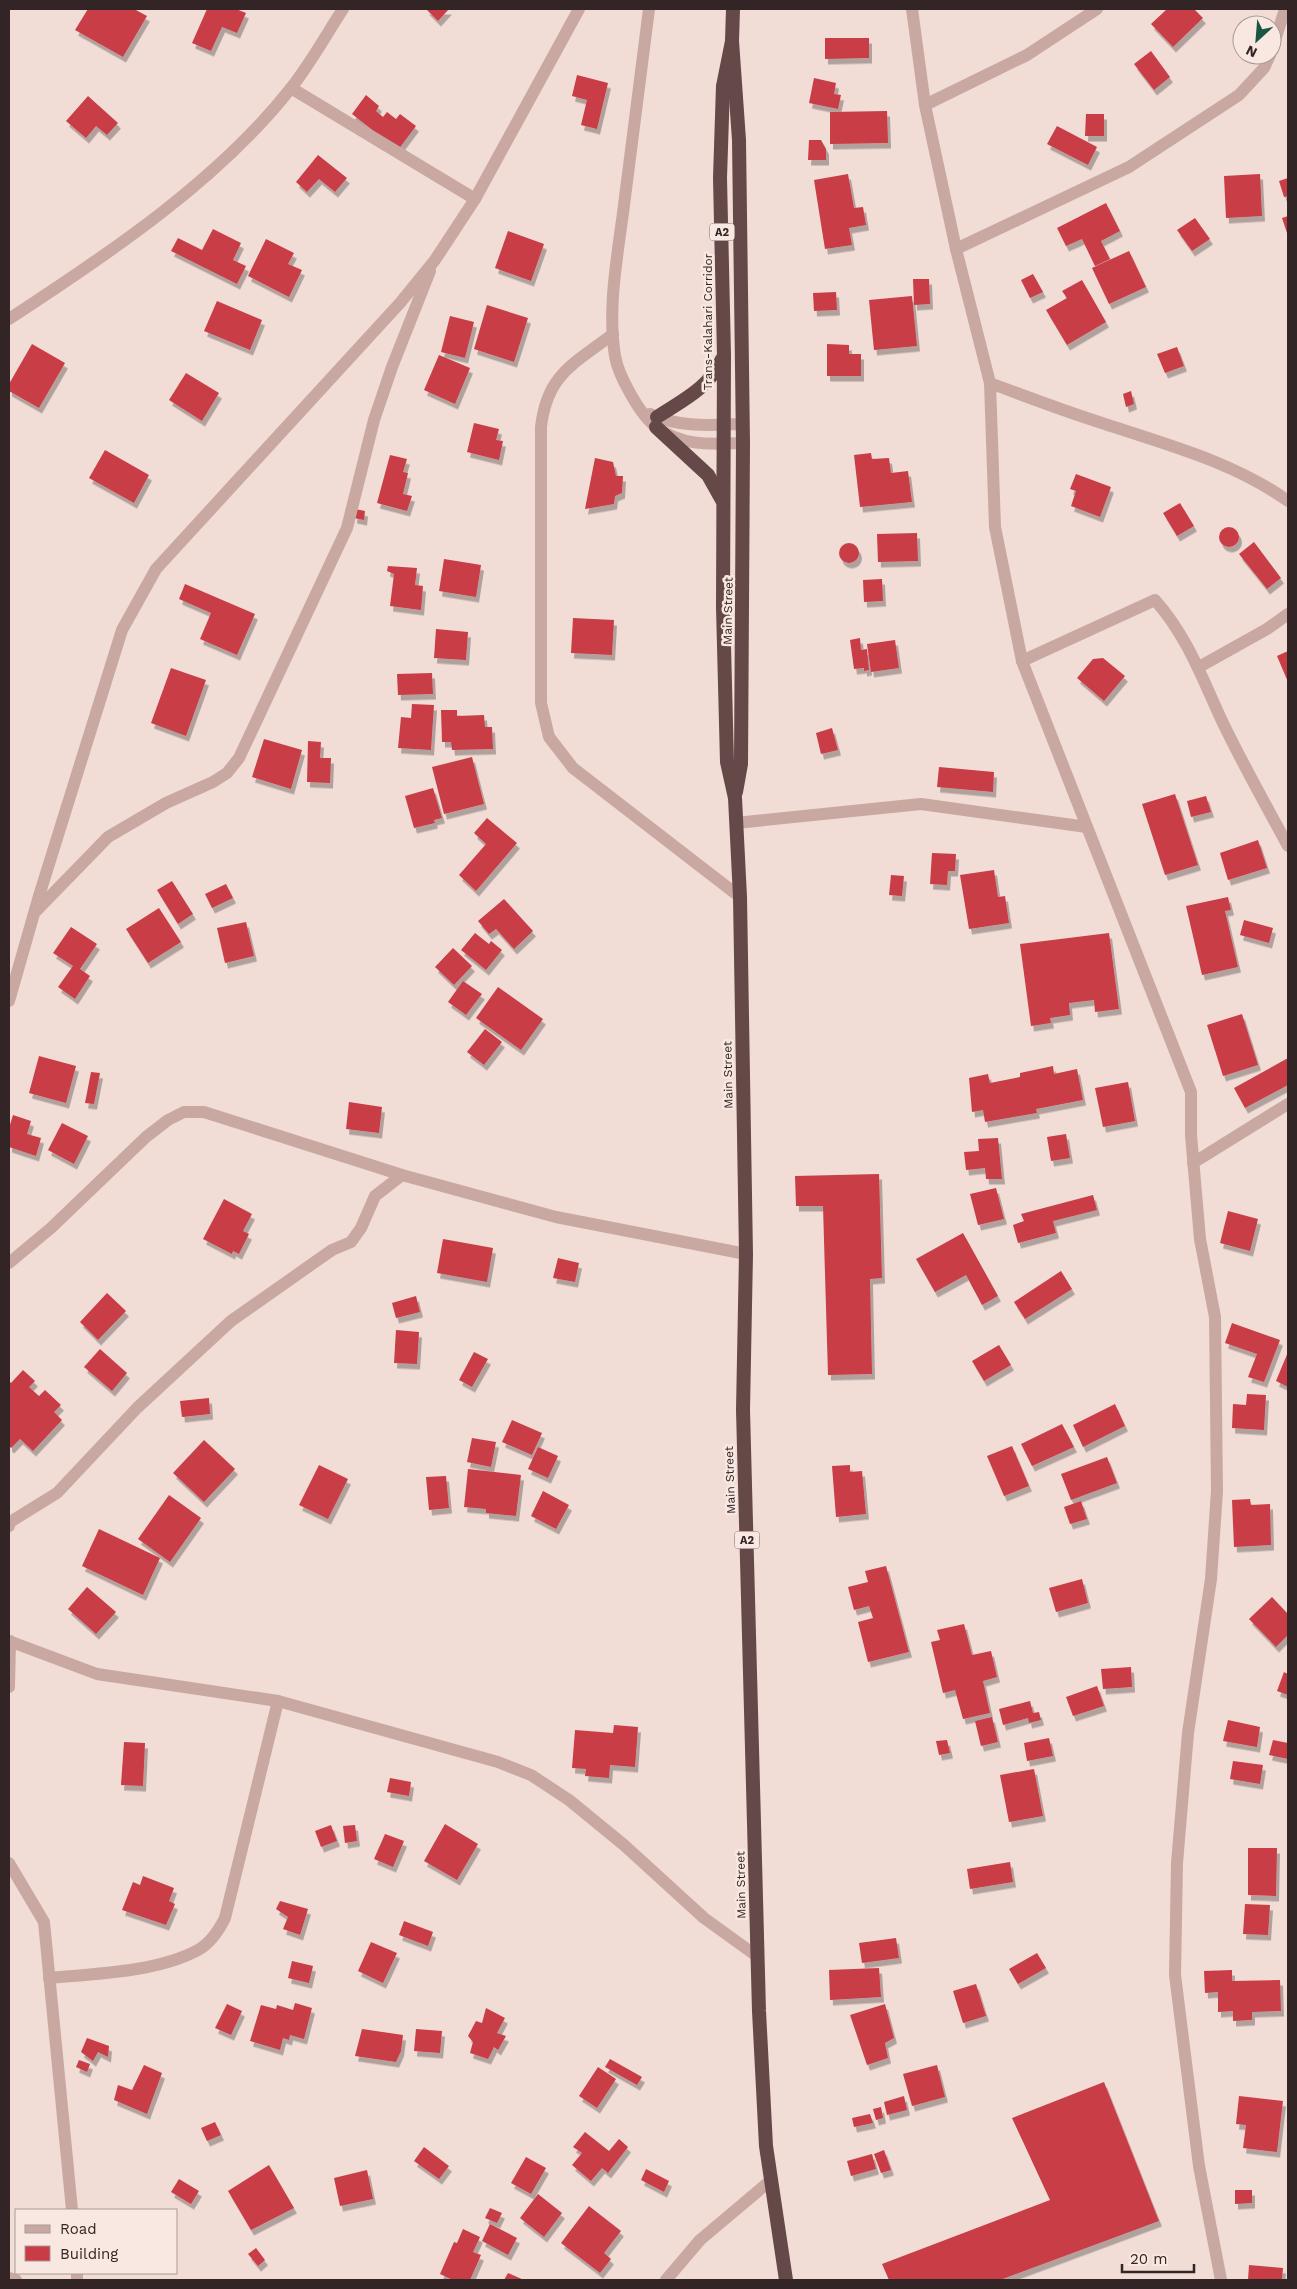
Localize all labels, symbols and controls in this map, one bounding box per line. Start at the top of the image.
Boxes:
north arrow [1232,15,1282,65]
text: N [1243,42,1259,61]
road number: A2 [710,223,734,240]
street label: Trans-Kalahari Corridor [701,253,715,391]
street label: Main Street [720,577,736,645]
street label: Main Street [720,1041,736,1109]
street label: Main Street [722,1446,738,1514]
road number: A2 [734,1532,760,1548]
street label: Main Street [733,1851,749,1919]
legend [15,2209,178,2274]
text: Road [60,2220,97,2238]
scale bar [1122,2242,1194,2274]
text: Building [60,2245,118,2263]
text: 20 m [1130,2250,1168,2268]

